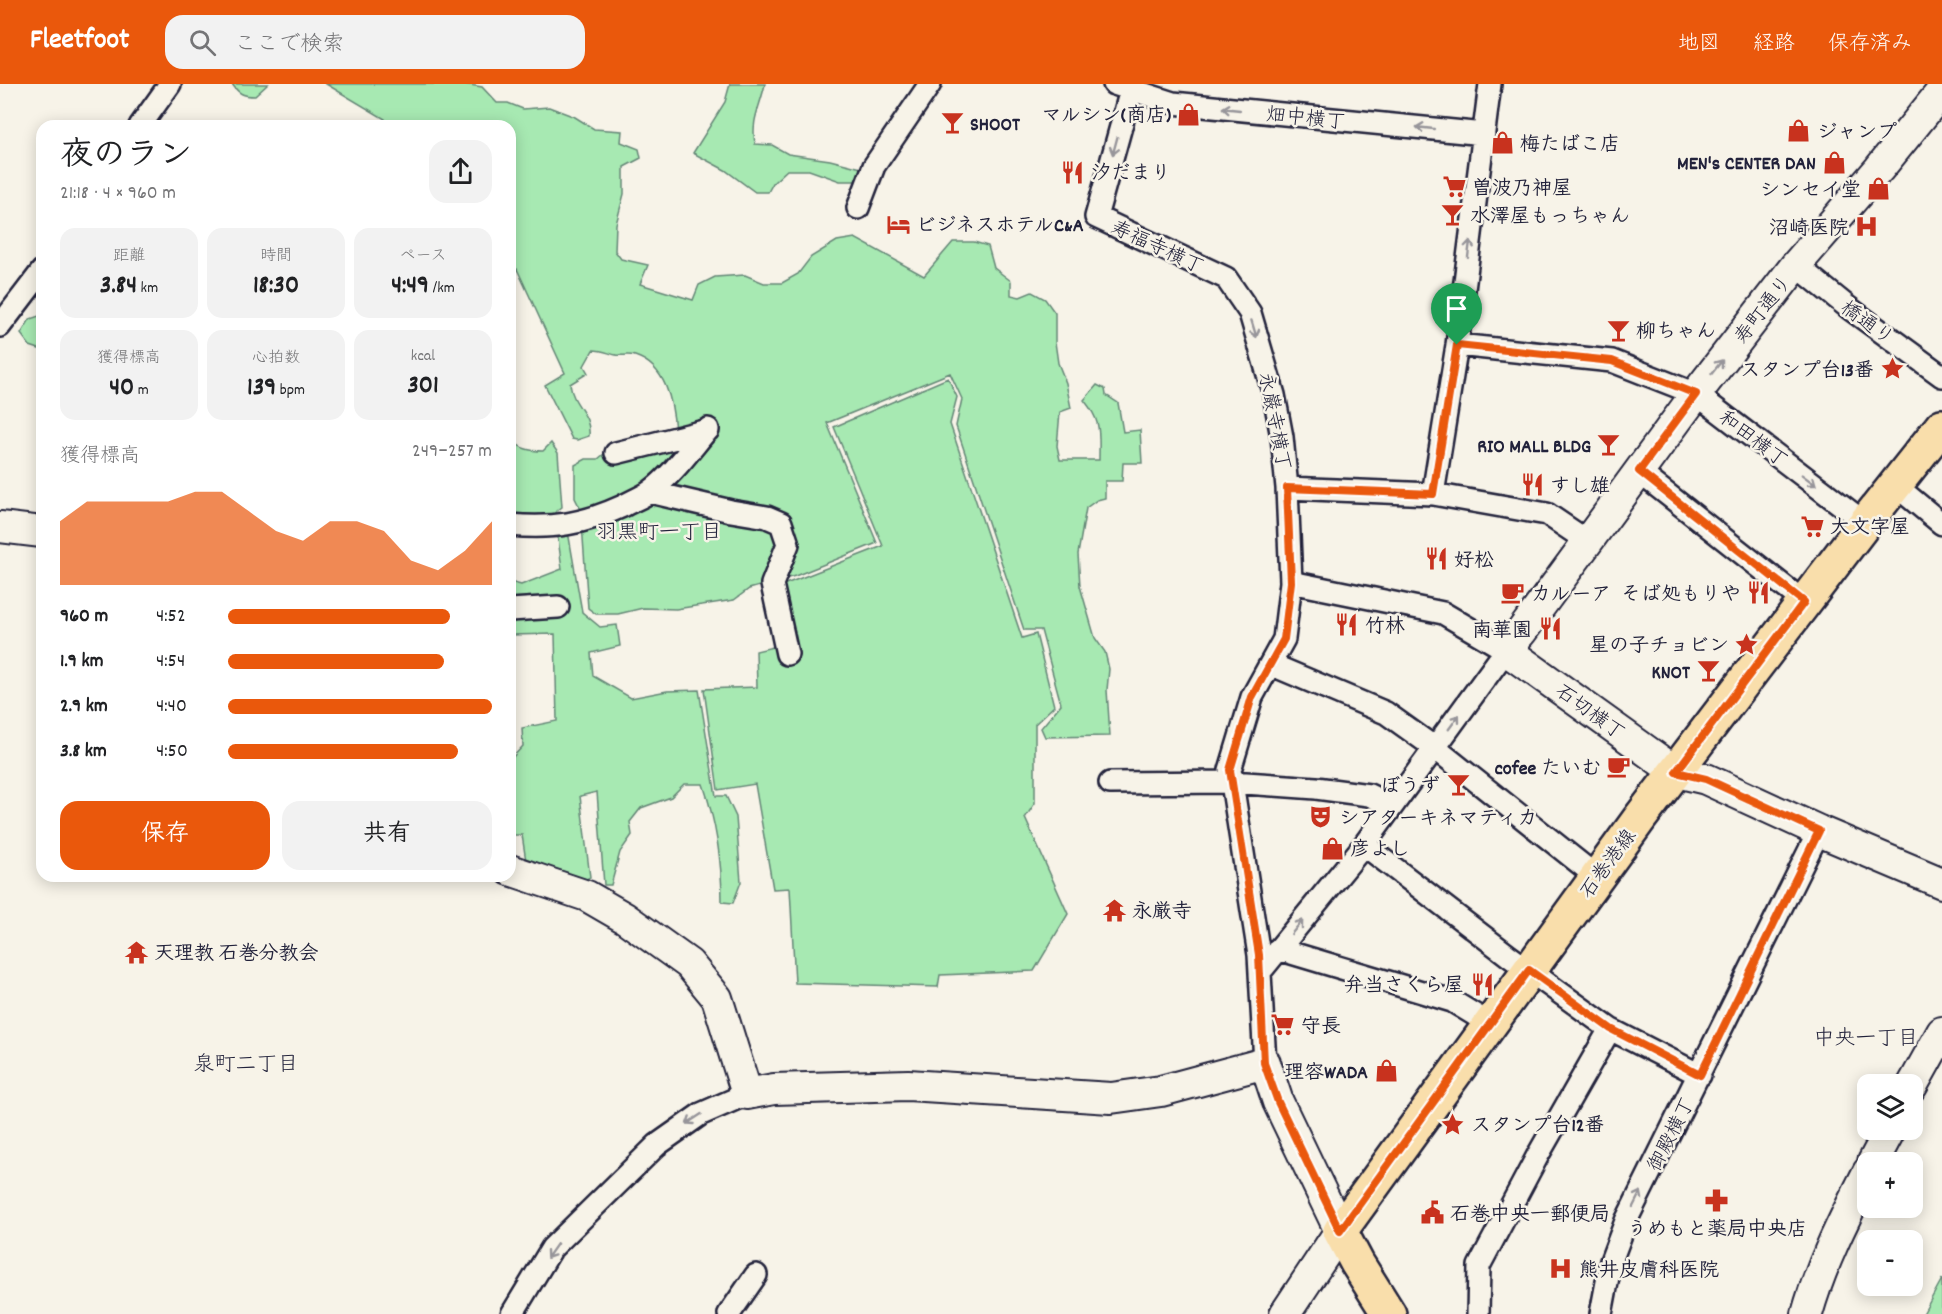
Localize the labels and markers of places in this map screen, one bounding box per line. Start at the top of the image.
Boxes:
shop icon: マルシン(商店) [1176,101,1202,127]
place label: マルシン(商店) [1041,103,1171,131]
bar icon: SHOOT [939,110,965,136]
place label: SHOOT [970,112,1021,140]
shop icon: ジャンプ [1786,118,1812,144]
place label: ジャンプ [1817,120,1897,148]
shop icon: 梅たばこ店 [1489,130,1515,156]
place label: 梅たばこ店 [1520,132,1620,160]
shop icon: MEN's CENTER DAN [1821,149,1847,175]
place label: MEN's CENTER DAN [1677,151,1816,179]
restaurant icon: 汐だまり [1060,159,1086,185]
place label: 汐だまり [1091,161,1171,189]
supermarket icon: 曽波乃神屋 [1441,174,1467,200]
place label: 曽波乃神屋 [1472,176,1572,204]
shop icon: シンセイ堂 [1866,176,1892,202]
place label: シンセイ堂 [1760,178,1861,206]
bar icon: 水澤屋もっちゃん [1439,202,1465,228]
place label: 水澤屋もっちゃん [1470,204,1630,232]
hotel icon: ビジネスホテルC&A [885,211,911,237]
place label: ビジネスホテルC&A [916,213,1084,241]
hospital icon: 沼崎医院 [1854,214,1880,240]
place label: 沼崎医院 [1769,216,1849,244]
pin [1431,283,1482,345]
bar icon: 柳ちゃん [1605,317,1631,343]
place label: 柳ちゃん [1636,319,1716,347]
place icon: スタンプ台13番 [1879,356,1905,382]
place label: スタンプ台13番 [1740,358,1874,386]
bar icon: RIO MALL BLDG [1596,432,1622,458]
place label: RIO MALL BLDG [1477,434,1591,462]
restaurant icon: すし雄 [1519,472,1545,498]
place label: すし雄 [1550,474,1610,502]
supermarket icon: 大文字屋 [1799,513,1825,539]
place label: 大文字屋 [1830,515,1910,543]
restaurant icon: 好松 [1423,546,1449,572]
place label: 好松 [1454,548,1494,576]
cafe icon: カルーア [1500,580,1526,606]
restaurant icon: そば処もりや [1746,580,1772,606]
place label: カルーア [1531,582,1611,610]
place label: そば処もりや [1621,582,1741,610]
restaurant icon: 竹林 [1334,612,1360,638]
place label: 竹林 [1365,614,1405,642]
restaurant icon: 南華園 [1537,616,1563,642]
place label: 南華園 [1472,618,1532,646]
place icon: 星の子チョビン [1734,631,1760,657]
place label: 星の子チョビン [1589,633,1729,661]
bar icon: KNOT [1695,658,1721,684]
place label: KNOT [1651,660,1691,688]
cafe icon: cofee たいむ [1606,754,1632,780]
place label: cofee たいむ [1495,756,1601,784]
bar icon: ぼうず [1445,772,1471,798]
place label: ぼうず [1380,774,1440,802]
theatre icon: シアターキネマティカ [1308,804,1334,830]
place label: シアターキネマティカ [1339,806,1537,834]
shop icon: 彦よし [1319,835,1345,861]
place label: 彦よし [1350,837,1410,865]
temple icon: 永厳寺 [1101,897,1127,923]
place label: 永厳寺 [1132,899,1192,927]
temple icon: 天理教 石巻分教会 [123,939,149,965]
place label: 天理教 石巻分教会 [154,941,319,969]
restaurant icon: 弁当さくら屋 [1469,971,1495,997]
place label: 弁当さくら屋 [1344,973,1464,1001]
supermarket icon: 守長 [1270,1012,1296,1038]
place label: 守長 [1301,1014,1341,1042]
shop icon: 理容WADA [1373,1058,1399,1084]
place label: 理容WADA [1284,1060,1368,1088]
place icon: スタンプ台12番 [1440,1111,1466,1137]
place label: スタンプ台12番 [1471,1113,1605,1141]
pharmacy icon: うめもと薬局中央店 [1704,1187,1730,1213]
public building icon: 石巻中央一郵便局 [1419,1200,1445,1226]
place label: 石巻中央一郵便局 [1450,1202,1610,1230]
place label: うめもと薬局中央店 [1627,1217,1807,1245]
hospital icon: 熊井皮膚科医院 [1548,1256,1574,1282]
place label: 熊井皮膚科医院 [1579,1258,1719,1286]

